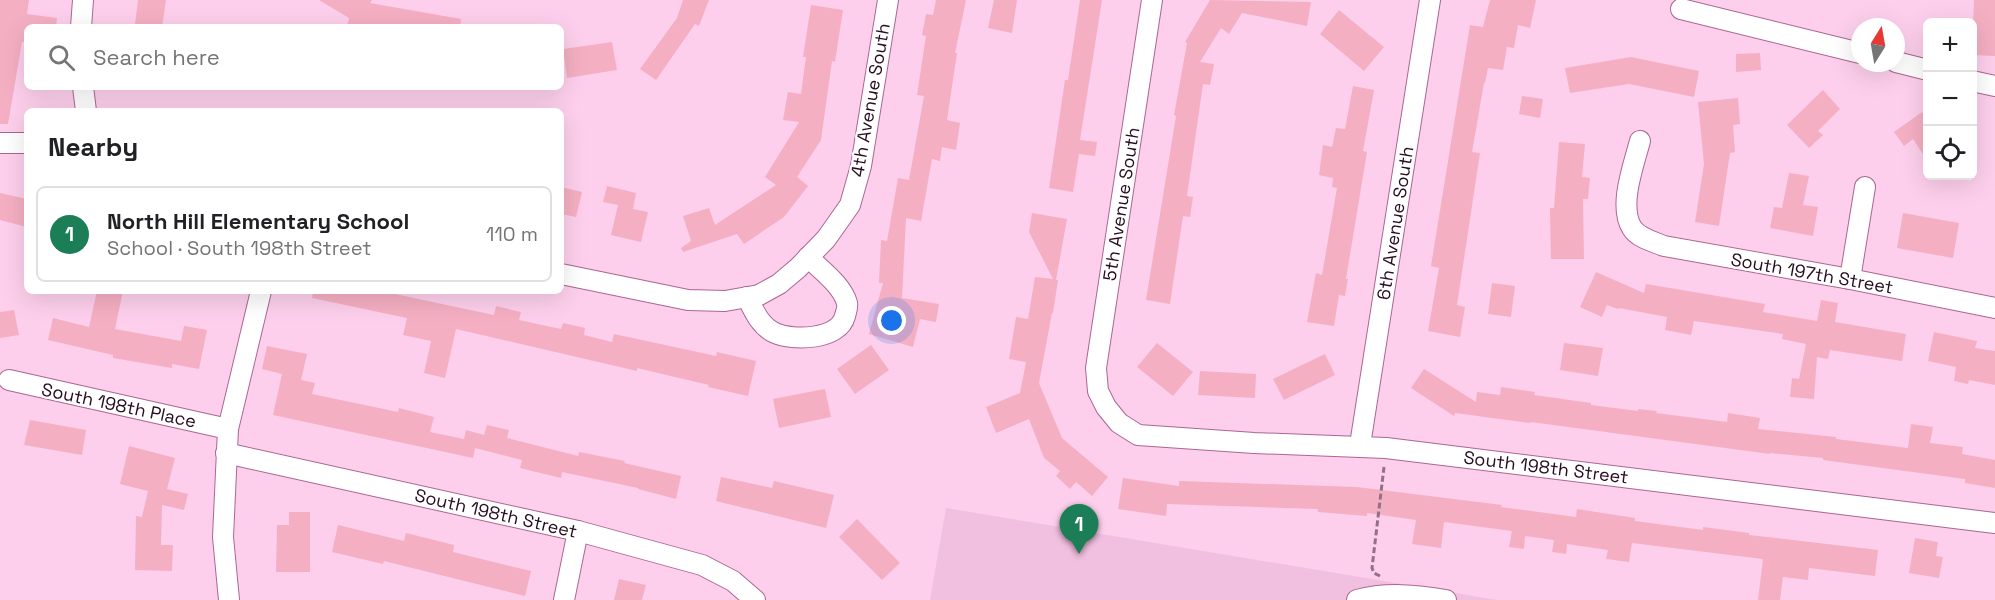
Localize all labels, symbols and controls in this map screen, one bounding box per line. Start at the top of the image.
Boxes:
north arrow [1851,18,1905,72]
map controls [1923,18,1977,180]
button: + [1923,18,1977,72]
street label: 4th Avenue South [845,21,895,179]
search box [24,24,564,90]
icon: search [45,41,78,74]
text: Search here [93,43,220,71]
button: − [1923,72,1977,126]
street label: 5th Avenue South [1098,126,1144,282]
button: locate [1923,126,1977,180]
text: Nearby [48,130,138,164]
street label: 6th Avenue South [1371,144,1419,302]
text: North Hill Elementary School [107,207,409,235]
text: 1 [65,221,74,247]
text: 110 m [486,221,538,247]
text: School · South 198th Street [107,235,371,261]
street label: South 197th Street [1729,247,1895,299]
your location [877,306,906,335]
street label: South 198th Place [40,377,198,433]
street label: South 198th Street [1462,445,1630,489]
street label: South 198th Street [413,483,579,543]
pin: 1 [1060,504,1098,554]

